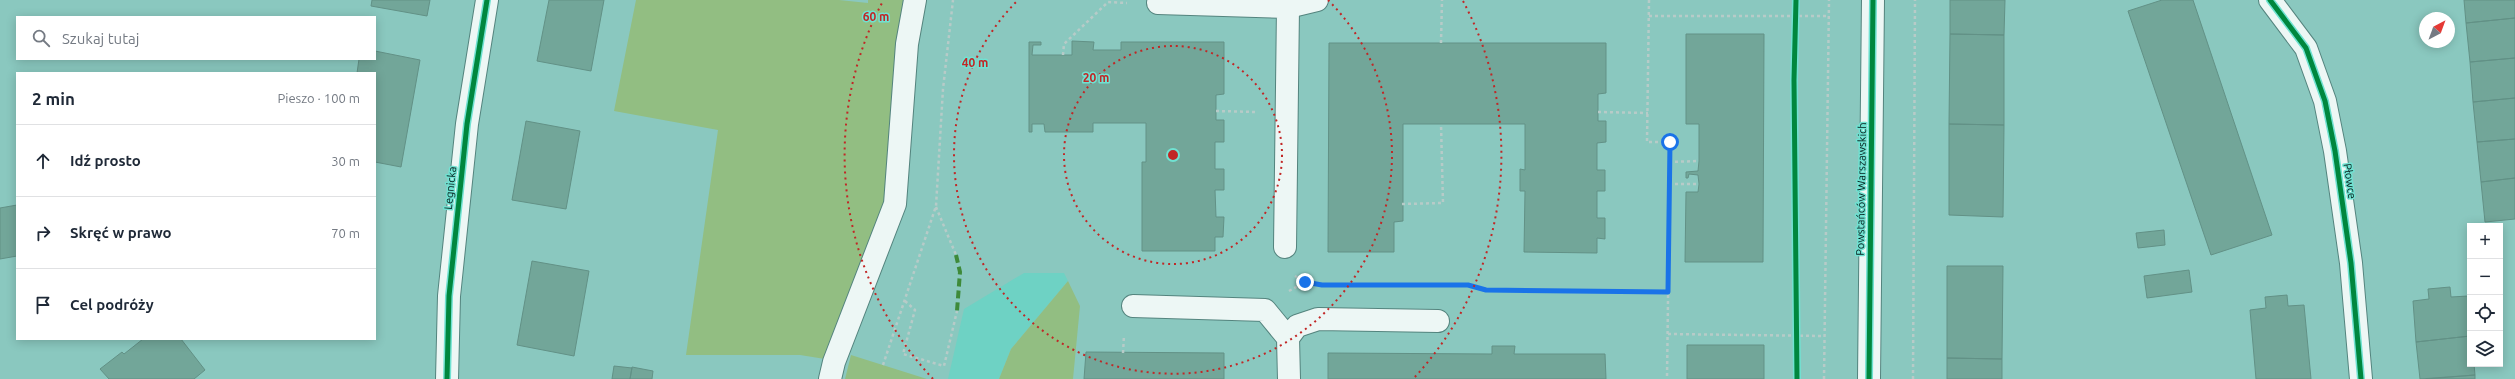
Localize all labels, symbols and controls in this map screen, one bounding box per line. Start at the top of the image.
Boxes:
text: 60 m [863,10,889,23]
north arrow [2419,12,2455,48]
search box [16,16,376,60]
icon: search [30,27,52,49]
text: Szukaj tutaj [62,30,139,47]
text: 40 m [962,56,988,69]
text: 20 m [1083,71,1109,84]
text: 2 min [32,89,75,108]
text: Pieszo · 100 m [277,91,360,105]
street label: Powstańców Warszawskich [1854,122,1868,256]
route start [1661,133,1679,151]
centre of rings [1166,148,1180,162]
icon: ahead [32,150,54,172]
text: Idź prosto [70,152,141,169]
text: 30 m [331,154,360,168]
street label: Płowce [2342,163,2358,199]
street label: Legnicka [442,166,458,210]
icon: right [32,222,54,244]
map controls [2467,223,2503,367]
button: + [2467,223,2503,259]
text: Skręć w prawo [70,224,172,241]
text: 70 m [331,226,360,240]
button: − [2467,259,2503,295]
route end [1296,273,1314,291]
icon: arrive [32,294,54,316]
button: locate [2467,295,2503,331]
text: Cel podróży [70,296,154,313]
button: layers [2467,331,2503,367]

